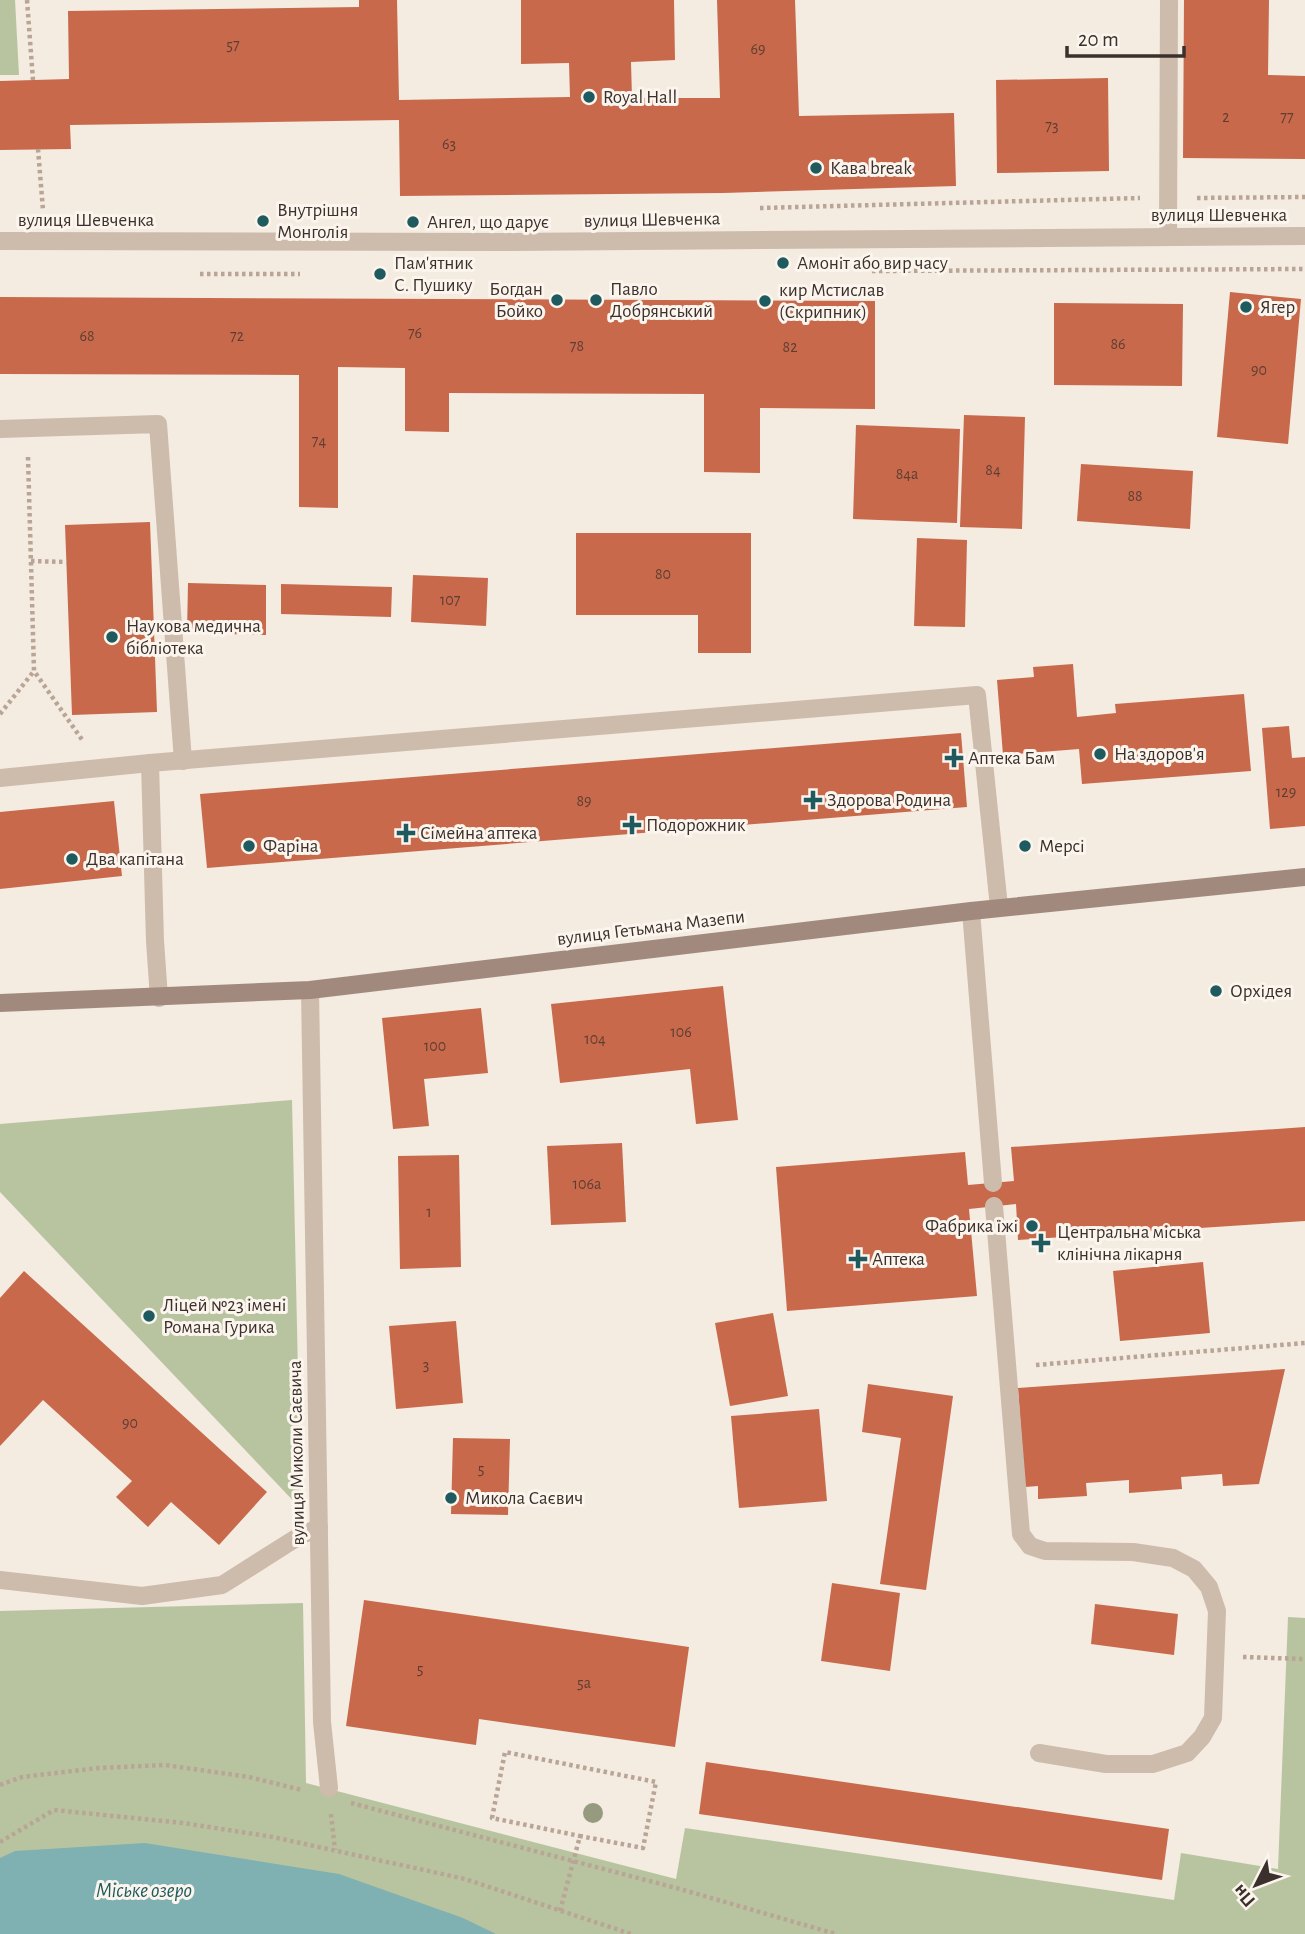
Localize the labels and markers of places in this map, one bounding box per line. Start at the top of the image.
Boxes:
place label: Royal Hall [603,88,677,107]
marker: Royal Hall [581,89,597,105]
place label: Кава break [830,159,912,178]
marker: Кава break [808,160,824,176]
place label: Внутрішня Монголія [277,201,358,242]
marker: Внутрішня Монголія [255,213,271,229]
place label: Ангел, що дарує [427,213,549,232]
marker: Ангел, що дарує [405,214,421,230]
place label: Пам'ятник С. Пушику [394,254,473,295]
place label: Амоніт або вир часу [797,254,948,273]
marker: Амоніт або вир часу [775,255,791,271]
marker: Пам'ятник С. Пушику [372,266,388,282]
place label: Богдан Бойко [489,280,543,321]
place label: Павло Добрянський [610,280,713,321]
place label: кир Мстислав (Скрипник) [779,281,884,322]
marker: Богдан Бойко [549,292,565,308]
marker: Павло Добрянський [588,292,604,308]
marker: кир Мстислав (Скрипник) [757,293,773,309]
place label: Ягер [1260,298,1295,317]
marker: Ягер [1238,299,1254,315]
place label: Наукова медична бібліотека [126,617,261,658]
marker: Наукова медична бібліотека [104,629,120,645]
place label: На здоров'я [1114,745,1205,764]
marker: На здоров'я [1092,746,1108,762]
place label: Аптека Бам [968,749,1055,768]
marker: Аптека Бам [946,750,962,766]
place label: Здорова Родина [827,791,952,810]
marker: Здорова Родина [805,792,821,808]
place label: Подорожник [646,816,746,835]
marker: Подорожник [624,817,640,833]
place label: Сімейна аптека [420,824,538,843]
marker: Сімейна аптека [398,825,414,841]
place label: Фаріна [263,837,319,856]
place label: Мерсі [1039,837,1085,856]
marker: Фаріна [241,838,257,854]
marker: Мерсі [1017,838,1033,854]
place label: Два капітана [86,850,184,869]
marker: Два капітана [64,851,80,867]
place label: Орхідея [1230,982,1292,1001]
marker: Орхідея [1208,983,1224,999]
place label: Фабрика їжі [925,1217,1018,1236]
marker: Фабрика їжі [1024,1218,1040,1234]
place label: Центральна міська клінічна лікарня [1057,1223,1201,1264]
marker: Центральна міська клінічна лікарня [1031,1233,1051,1253]
place label: Аптека [872,1250,925,1269]
marker: Аптека [850,1251,866,1267]
place label: Ліцей №23 імені Романа Гурика [163,1296,286,1337]
marker: Ліцей №23 імені Романа Гурика [141,1308,157,1324]
place label: Микола Саєвич [465,1489,583,1508]
marker: Микола Саєвич [443,1490,459,1506]

